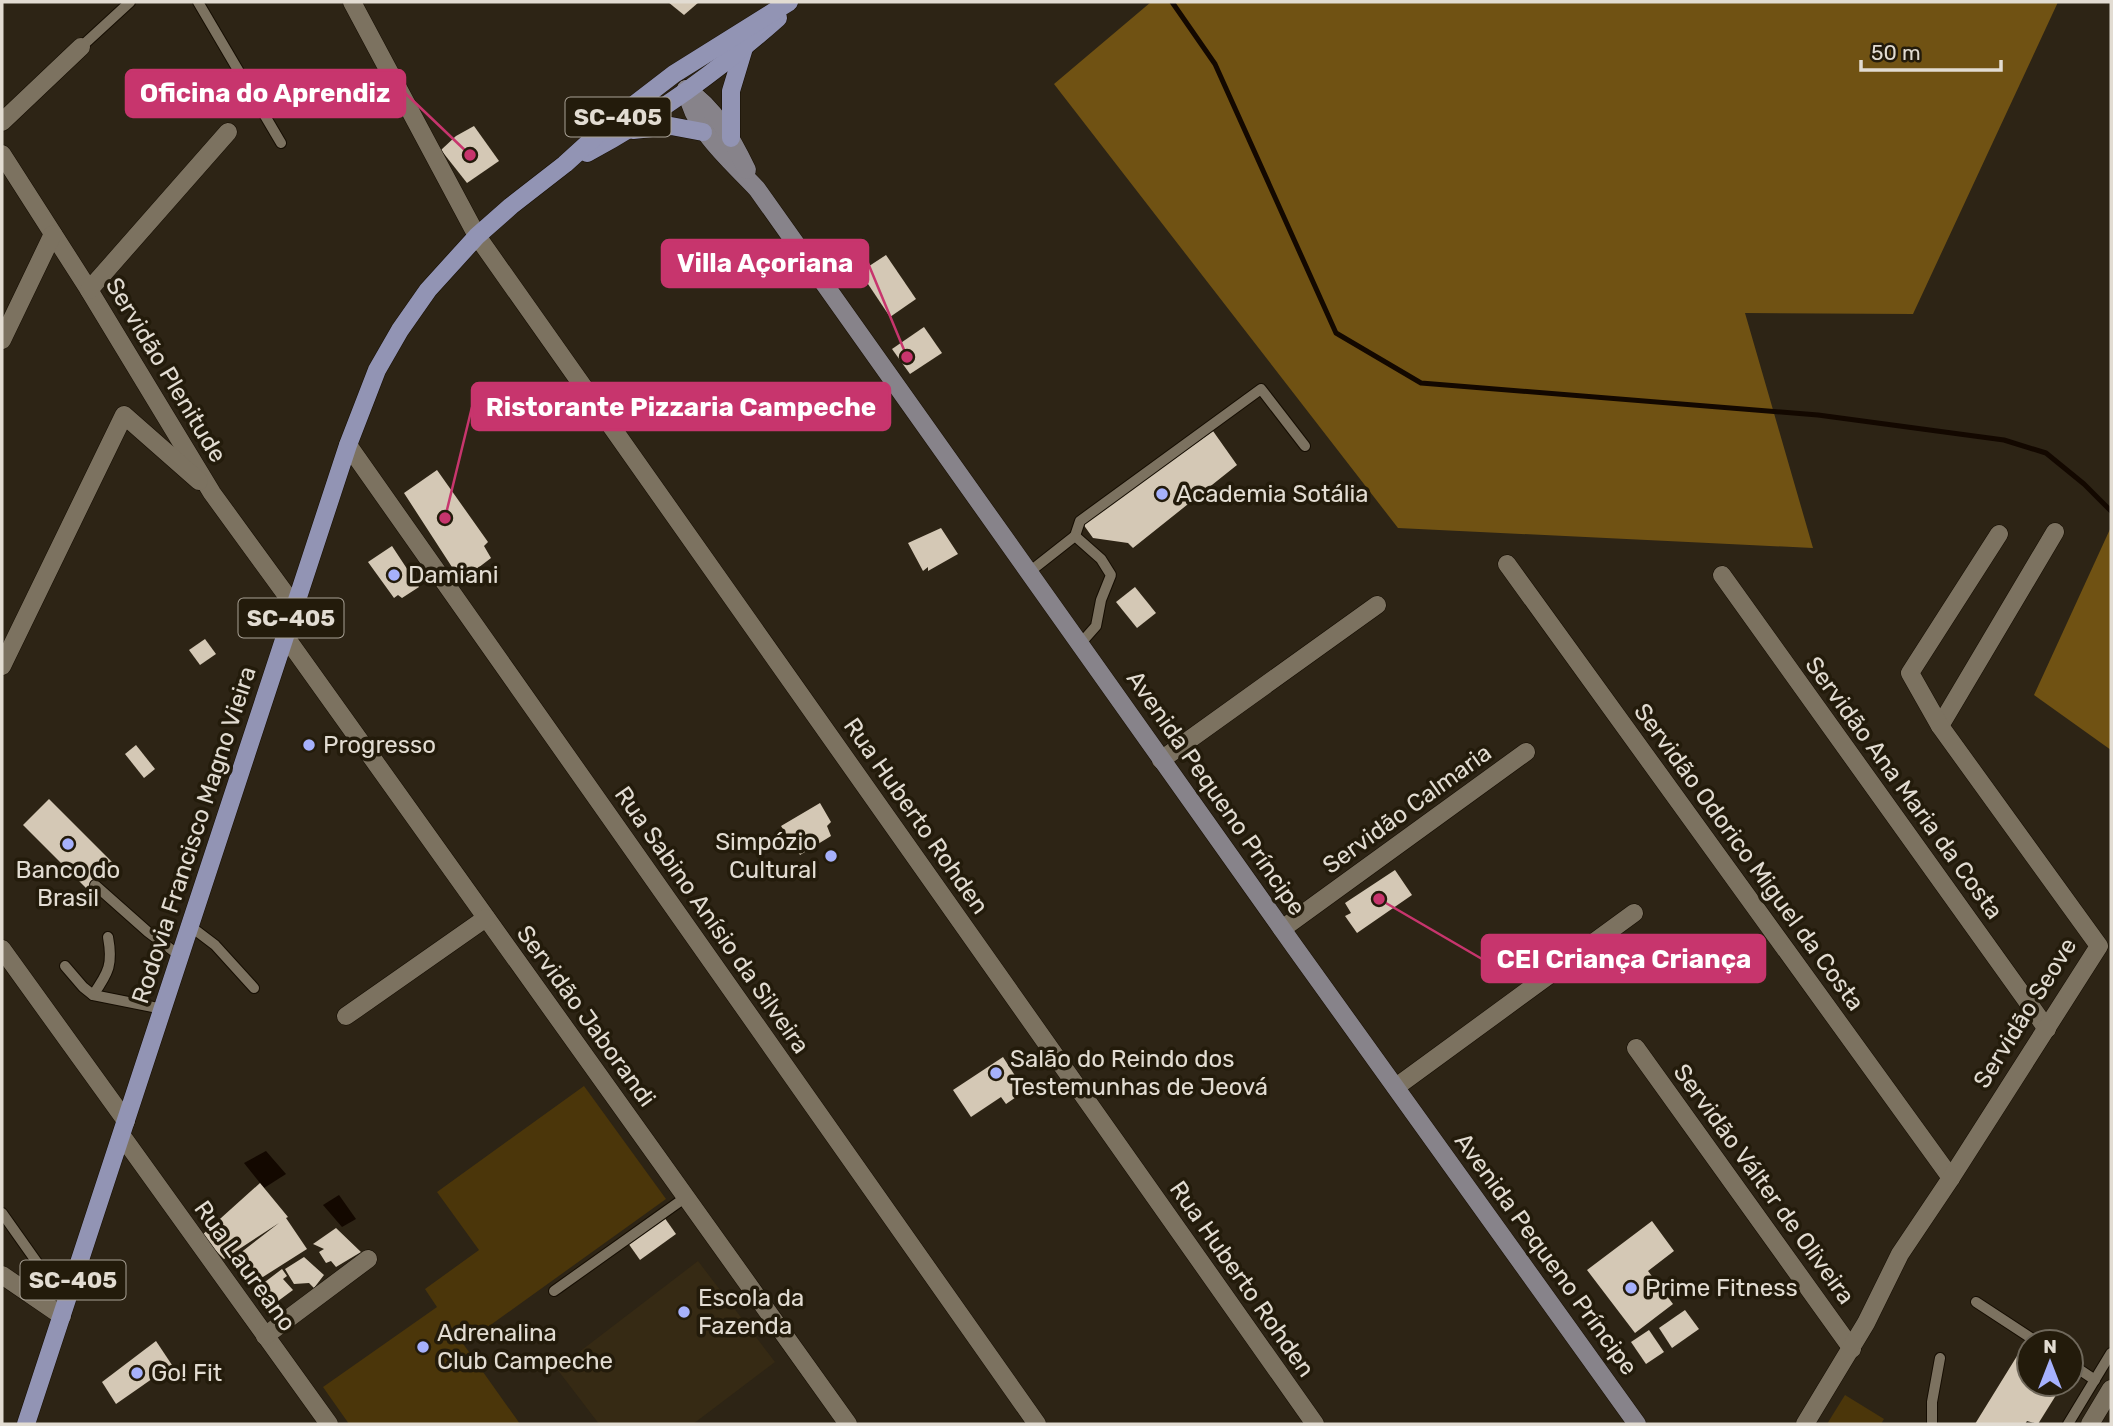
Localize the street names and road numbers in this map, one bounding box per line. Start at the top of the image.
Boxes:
road number: SC-405 [566,98,670,136]
street label: Servidão Plenitude [100,273,232,467]
road number: SC-405 [238,598,344,638]
street label: Servidão Ana Maria da Costa [1799,651,2009,925]
street label: Rodovia Francisco Magno Vieira [126,663,262,1007]
street label: Avenida Pequeno Príncipe [1121,665,1311,921]
street label: Servidão Odorico Miguel da Costa [1628,698,1870,1016]
street label: Rua Huberto Rohden [838,713,994,919]
street label: Servidão Calmaria [1317,738,1497,880]
street label: Rua Sabino Anísio da Silveira [609,781,815,1059]
street label: Servidão Jaborandi [511,920,661,1112]
street label: Servidão Seove [1968,933,2082,1093]
street label: Servidão Válter de Oliveira [1668,1059,1860,1309]
street label: Avenida Pequeno Príncipe [1449,1128,1643,1380]
street label: Rua Huberto Rohden [1164,1176,1320,1382]
street label: Rua Laureano [188,1195,302,1337]
road number: SC-405 [20,1260,126,1300]

